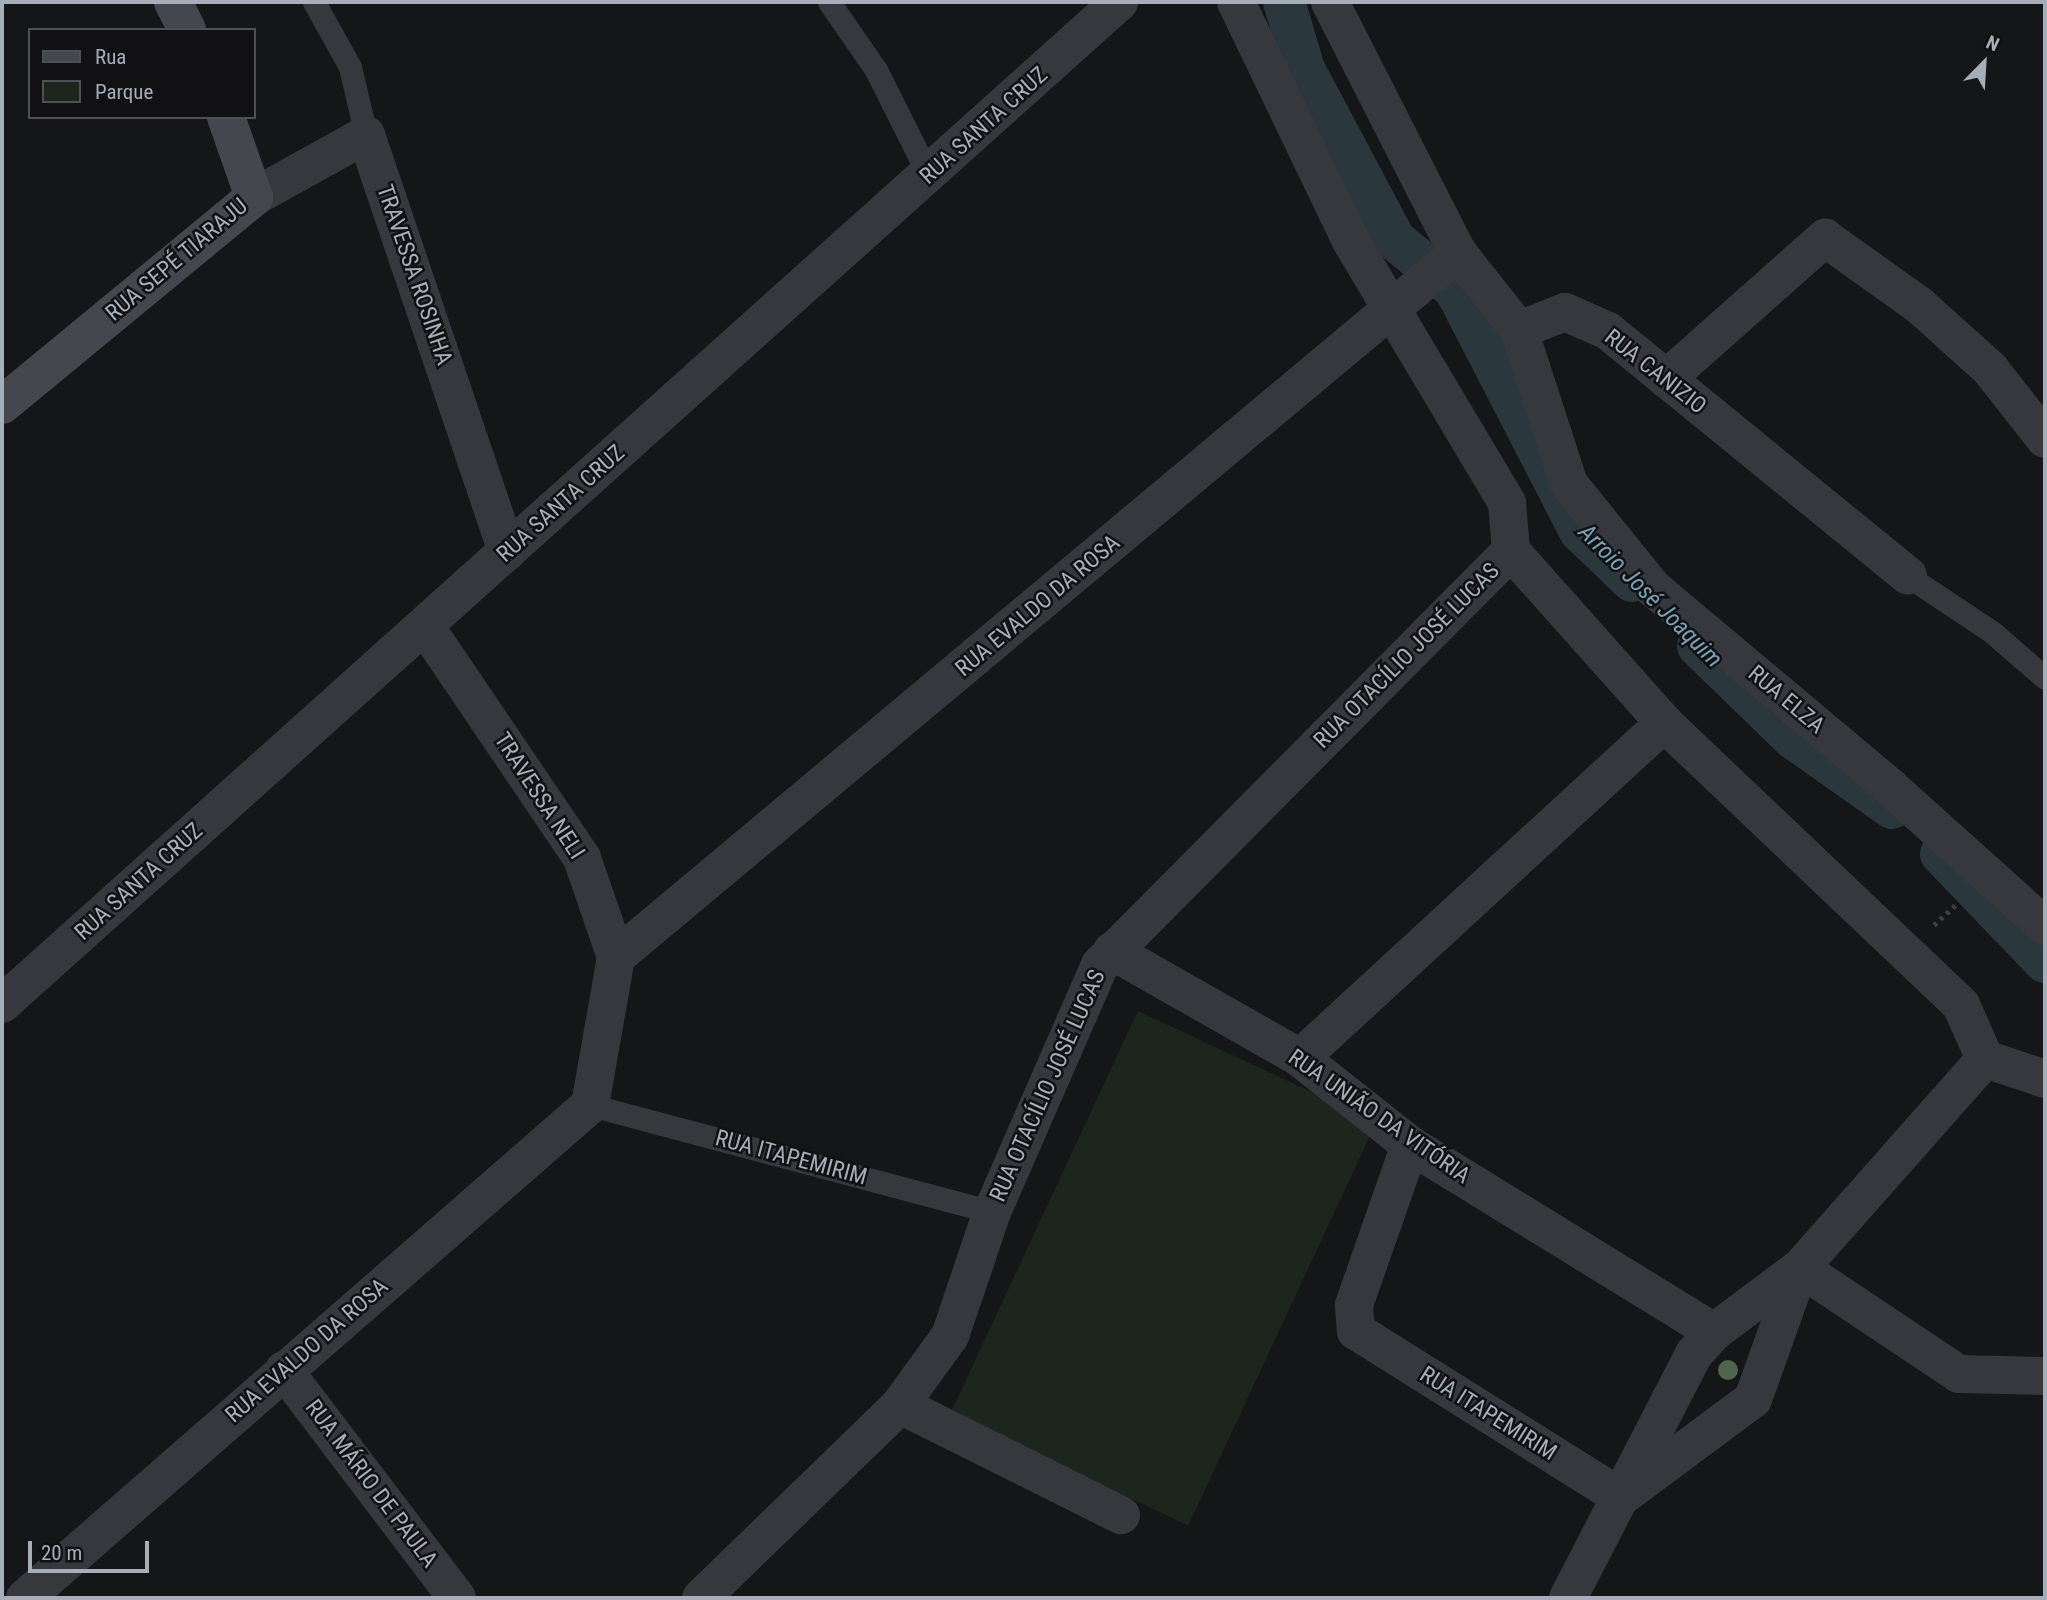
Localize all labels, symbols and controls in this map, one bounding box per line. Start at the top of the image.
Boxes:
legend [28,28,256,119]
north arrow [1949,28,2019,98]
text: N [1983,30,2003,56]
text: Rua [95,45,126,69]
street label: RUA SANTA CRUZ [914,61,1054,191]
text: Parque [95,80,153,104]
street label: TRAVESSA ROSINHA [370,181,458,369]
street label: RUA SEPÉ TIARAJU [100,193,254,327]
street label: RUA CANIZIO [1599,324,1711,420]
street label: RUA SANTA CRUZ [491,439,631,569]
water label: Arroio José Joaquim [1572,518,1728,674]
street label: RUA EVALDO DA ROSA [950,529,1126,683]
street label: RUA OTACÍLIO JOSÉ LUCAS [1309,558,1505,754]
street label: RUA ELZA [1742,660,1830,740]
street label: TRAVESSA NELI [488,727,590,865]
street label: RUA SANTA CRUZ [69,817,209,947]
street label: RUA OTACÍLIO JOSÉ LUCAS [984,966,1112,1206]
street label: RUA UNIÃO DA VITÓRIA [1283,1044,1475,1190]
street label: RUA ITAPEMIRIM [712,1125,870,1191]
street label: RUA EVALDO DA ROSA [220,1273,394,1429]
street label: RUA ITAPEMIRIM [1415,1361,1561,1467]
street label: RUA MÁRIO DE PAULA [299,1395,443,1573]
scale bar [32,1526,152,1570]
text: 20 m [41,1541,82,1565]

